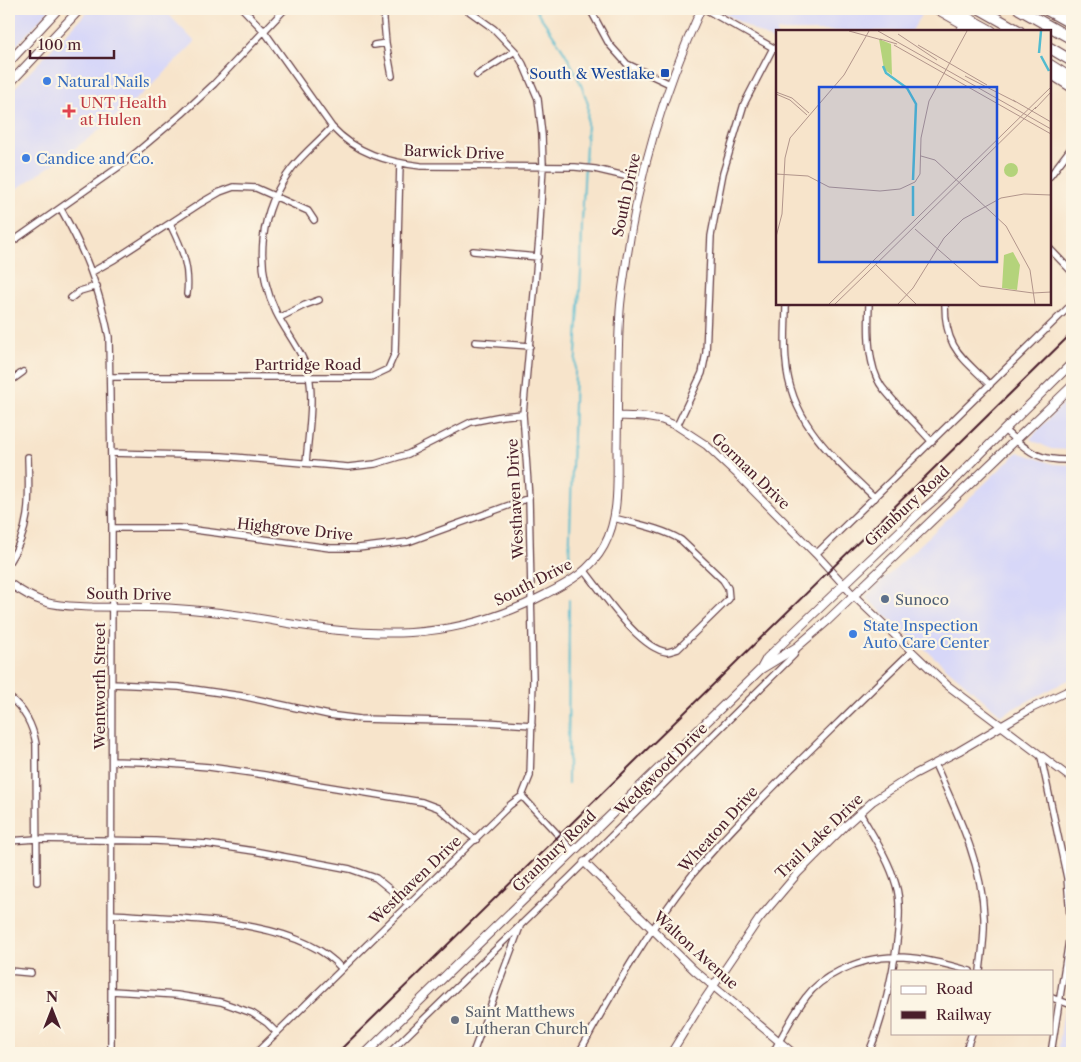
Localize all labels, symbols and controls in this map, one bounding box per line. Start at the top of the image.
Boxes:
scale bar [30,28,114,60]
inset map [776,30,1051,305]
text: 100 m [38,35,81,54]
place label: South & Westlake [529,64,655,83]
marker: South & Westlake [659,67,671,79]
place label: Natural Nails [57,72,150,91]
marker: Natural Nails [41,75,53,87]
place label: UNT Health at Hulen [80,93,167,129]
marker: UNT Health at Hulen [62,104,76,118]
street label: Barwick Drive [403,141,505,163]
place label: Candice and Co. [36,149,154,168]
street label: South Drive [608,151,644,239]
marker: Candice and Co. [20,152,32,164]
street label: Partridge Road [255,355,361,374]
street label: Gorman Drive [708,429,794,513]
street label: Westhaven Drive [502,438,528,561]
street label: Granbury Road [861,462,953,550]
street label: Highgrove Drive [236,513,354,545]
street label: South Drive [491,554,575,610]
street label: South Drive [86,584,172,604]
place label: Sunoco [895,590,949,609]
marker: Sunoco [879,593,891,605]
place label: State Inspection Auto Care Center [862,616,990,652]
street label: Wentworth Street [90,622,109,751]
marker: State Inspection Auto Care Center [847,628,859,640]
street label: Wedgwood Drive [610,719,711,820]
street label: Wheaton Drive [674,782,762,877]
street label: Trail Lake Drive [771,789,867,883]
street label: Granbury Road [508,806,600,896]
street label: Westhaven Drive [364,831,465,929]
street label: Walton Avenue [649,906,743,993]
legend [891,970,1054,1034]
text: Road [936,979,973,998]
north arrow [28,984,78,1034]
text: N [46,988,58,1006]
place label: Saint Matthews Lutheran Church [465,1002,589,1038]
text: Railway [936,1005,992,1024]
marker: Saint Matthews Lutheran Church [449,1014,461,1026]

